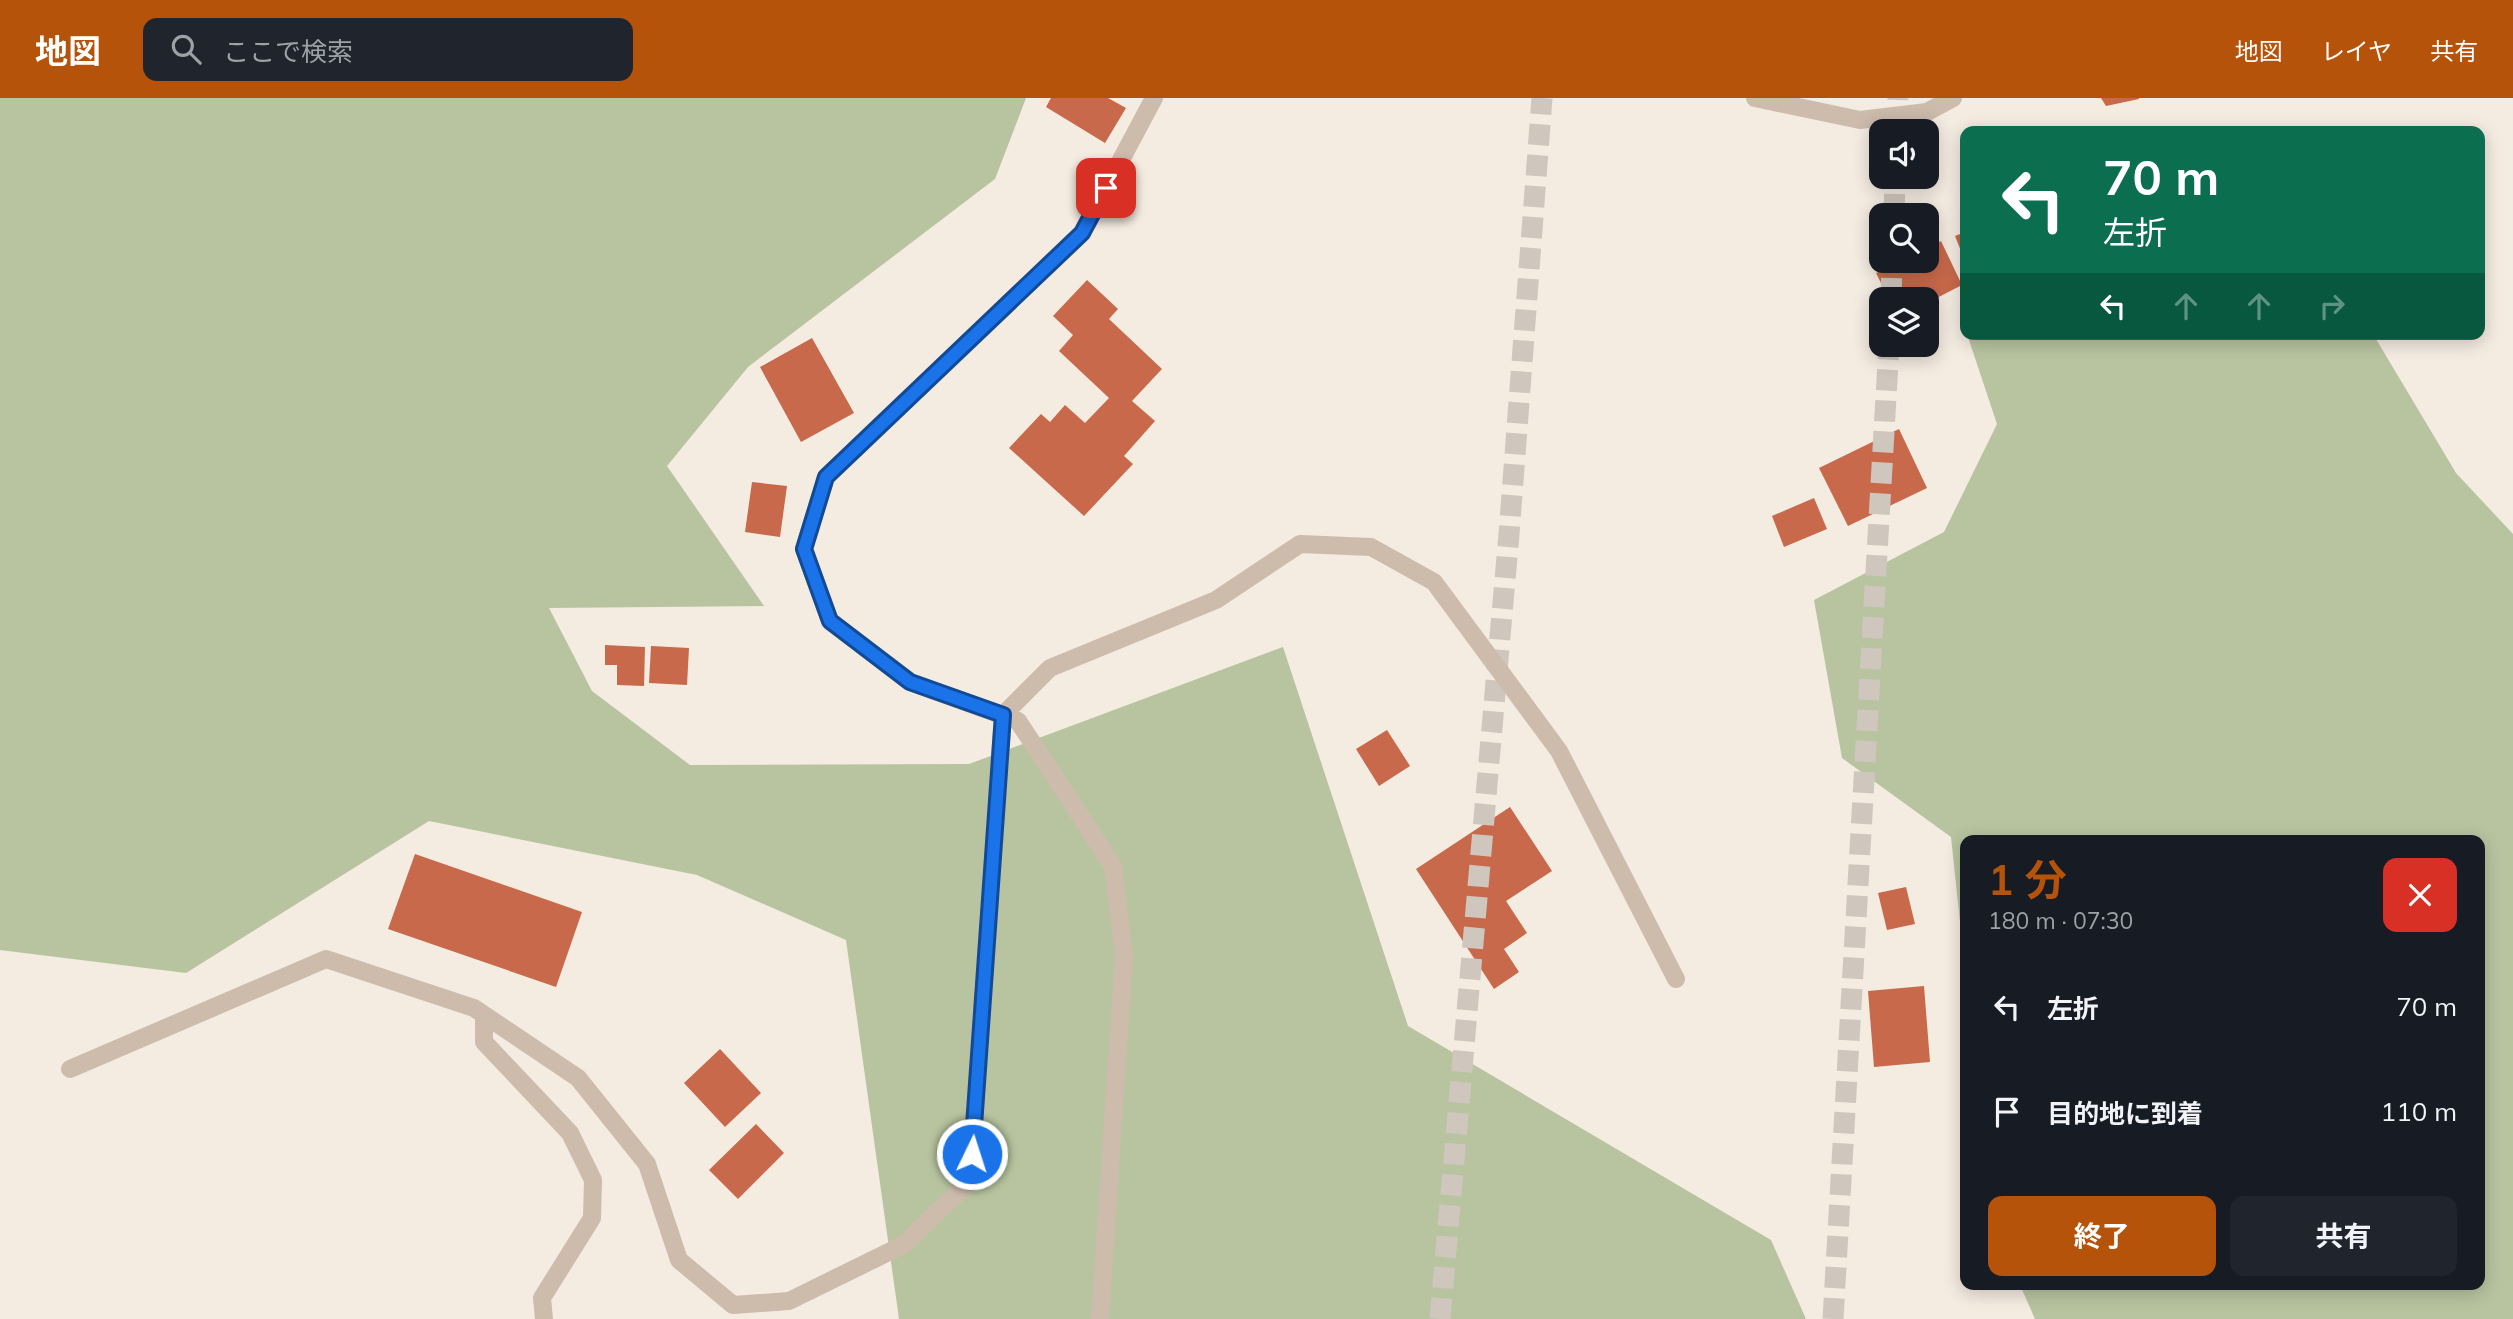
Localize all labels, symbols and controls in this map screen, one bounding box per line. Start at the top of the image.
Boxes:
search box [143,18,633,81]
text: 地図 [35,30,101,71]
icon: search [167,30,205,68]
text: ここで検索 [223,35,353,68]
text: 地図 [2235,36,2283,66]
text: レイヤ [2321,36,2392,66]
text: 共有 [2430,36,2478,66]
map controls [1869,119,1939,357]
button: sound [1869,119,1939,189]
text: 70 m [2103,146,2219,207]
icon: left [1988,154,2079,245]
pin [1076,158,1136,218]
icon: arrive [1087,169,1125,207]
button: search [1869,203,1939,273]
text: 左折 [2103,212,2167,252]
button: layers [1869,287,1939,357]
icon: left [2094,287,2132,325]
icon: ahead [2167,287,2205,325]
icon: ahead [2240,287,2278,325]
icon: right [2313,287,2351,325]
text: 1 分 [1988,853,2067,906]
button: close [2383,858,2457,932]
text: 180 m · 07:30 [1988,906,2133,935]
icon: left [1988,988,2026,1026]
text: 70 m [2396,990,2457,1023]
text: 左折 [2047,992,2099,1025]
icon: arrive [1988,1093,2026,1131]
text: 110 m [2381,1095,2457,1128]
text: 目的地に到着 [2047,1097,2203,1130]
position arrow [935,1117,1009,1191]
button: 終了 [1988,1196,2216,1276]
button: 共有 [2230,1196,2457,1276]

